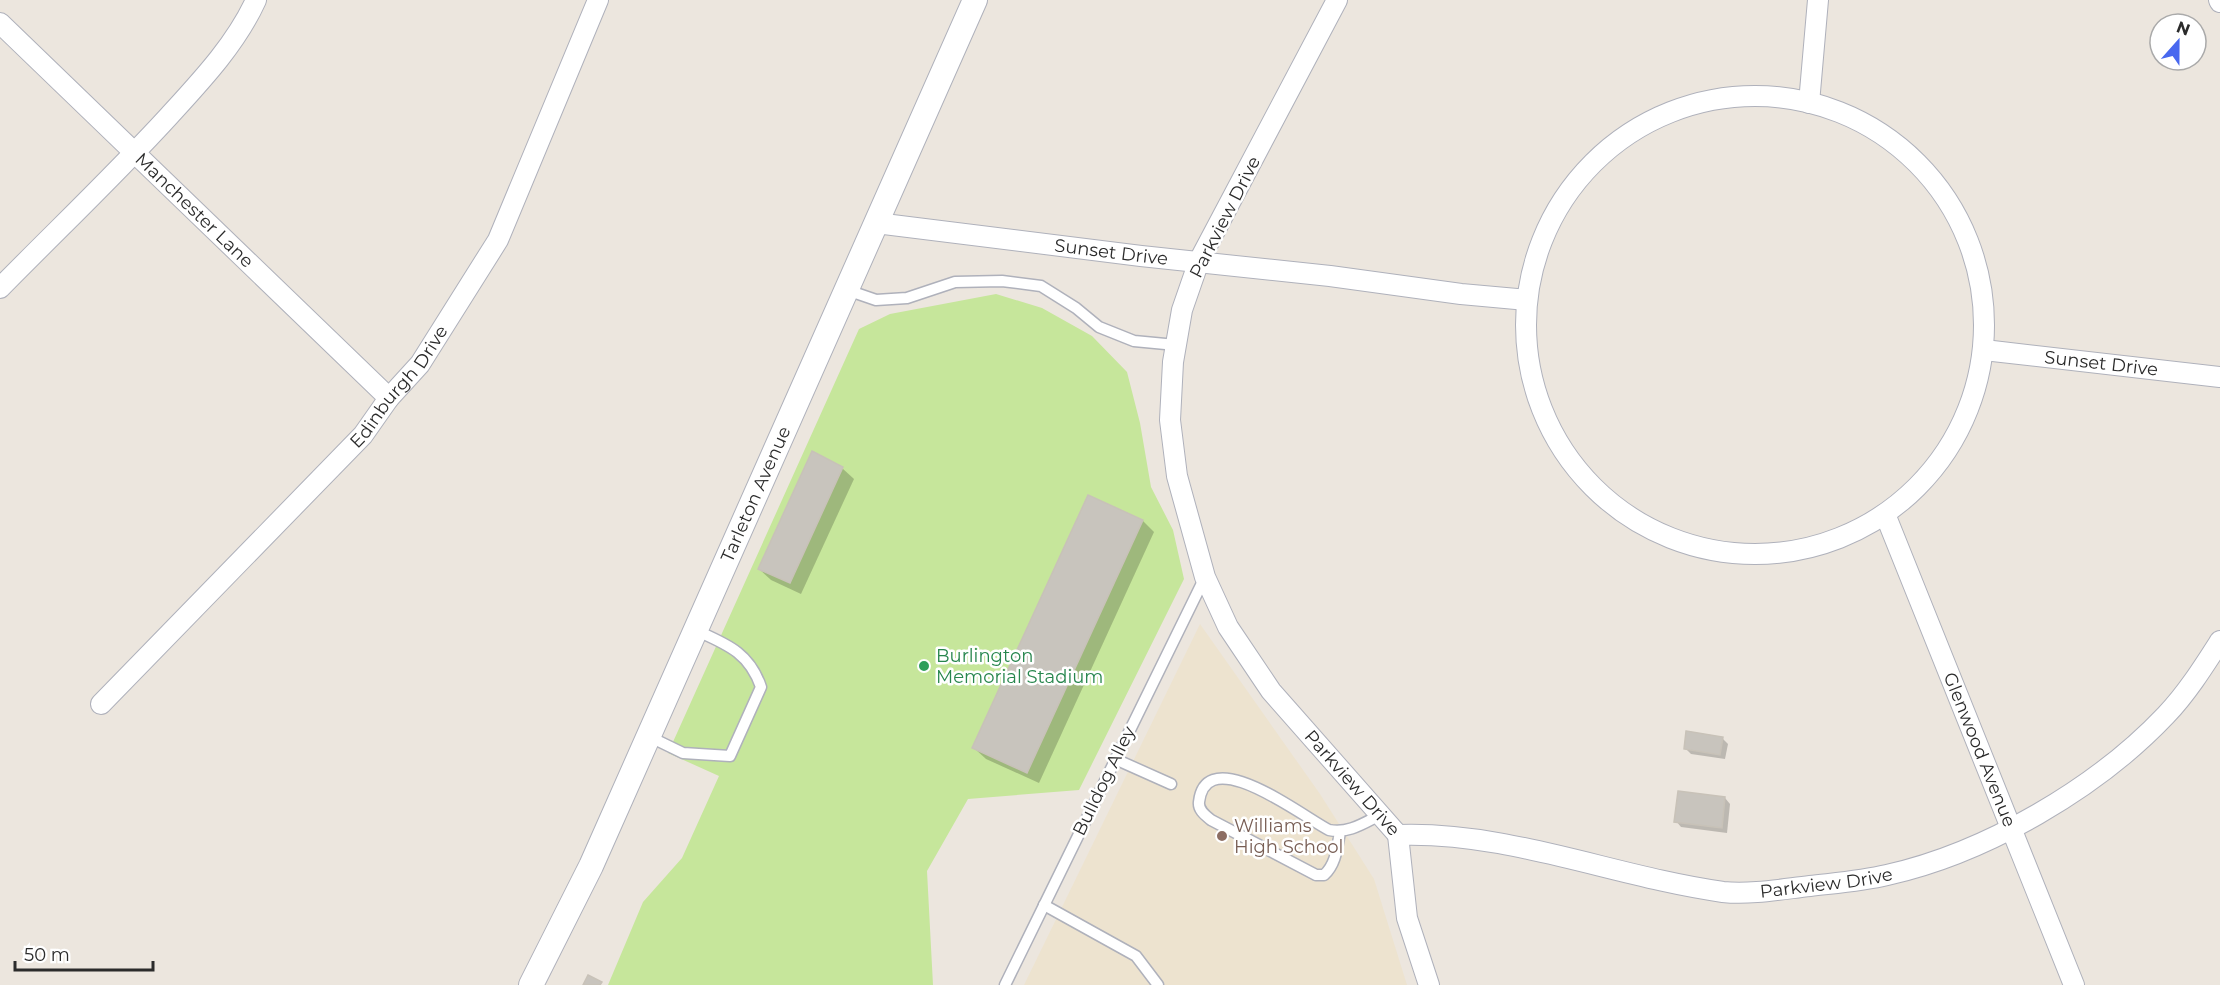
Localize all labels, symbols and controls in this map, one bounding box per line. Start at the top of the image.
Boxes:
north arrow [2148,12,2208,72]
text: N [2174,17,2193,40]
street label: Manchester Lane [131,148,258,272]
street label: Parkview Drive [1185,152,1265,282]
street label: Sunset Drive [1053,234,1169,270]
street label: Edinburgh Drive [345,321,453,453]
street label: Sunset Drive [2043,346,2159,381]
street label: Tarleton Avenue [716,423,796,566]
place label: Burlington Memorial Stadium [936,645,1103,688]
marker: Burlington Memorial Stadium [917,659,931,673]
street label: Glenwood Avenue [1939,669,2021,830]
street label: Bulldog Alley [1068,722,1140,839]
street label: Parkview Drive [1300,726,1405,841]
place label: Williams High School [1234,815,1343,858]
marker: Williams High School [1215,829,1229,843]
street label: Parkview Drive [1759,863,1895,903]
scale bar [15,934,153,972]
text: 50 m [24,944,70,966]

